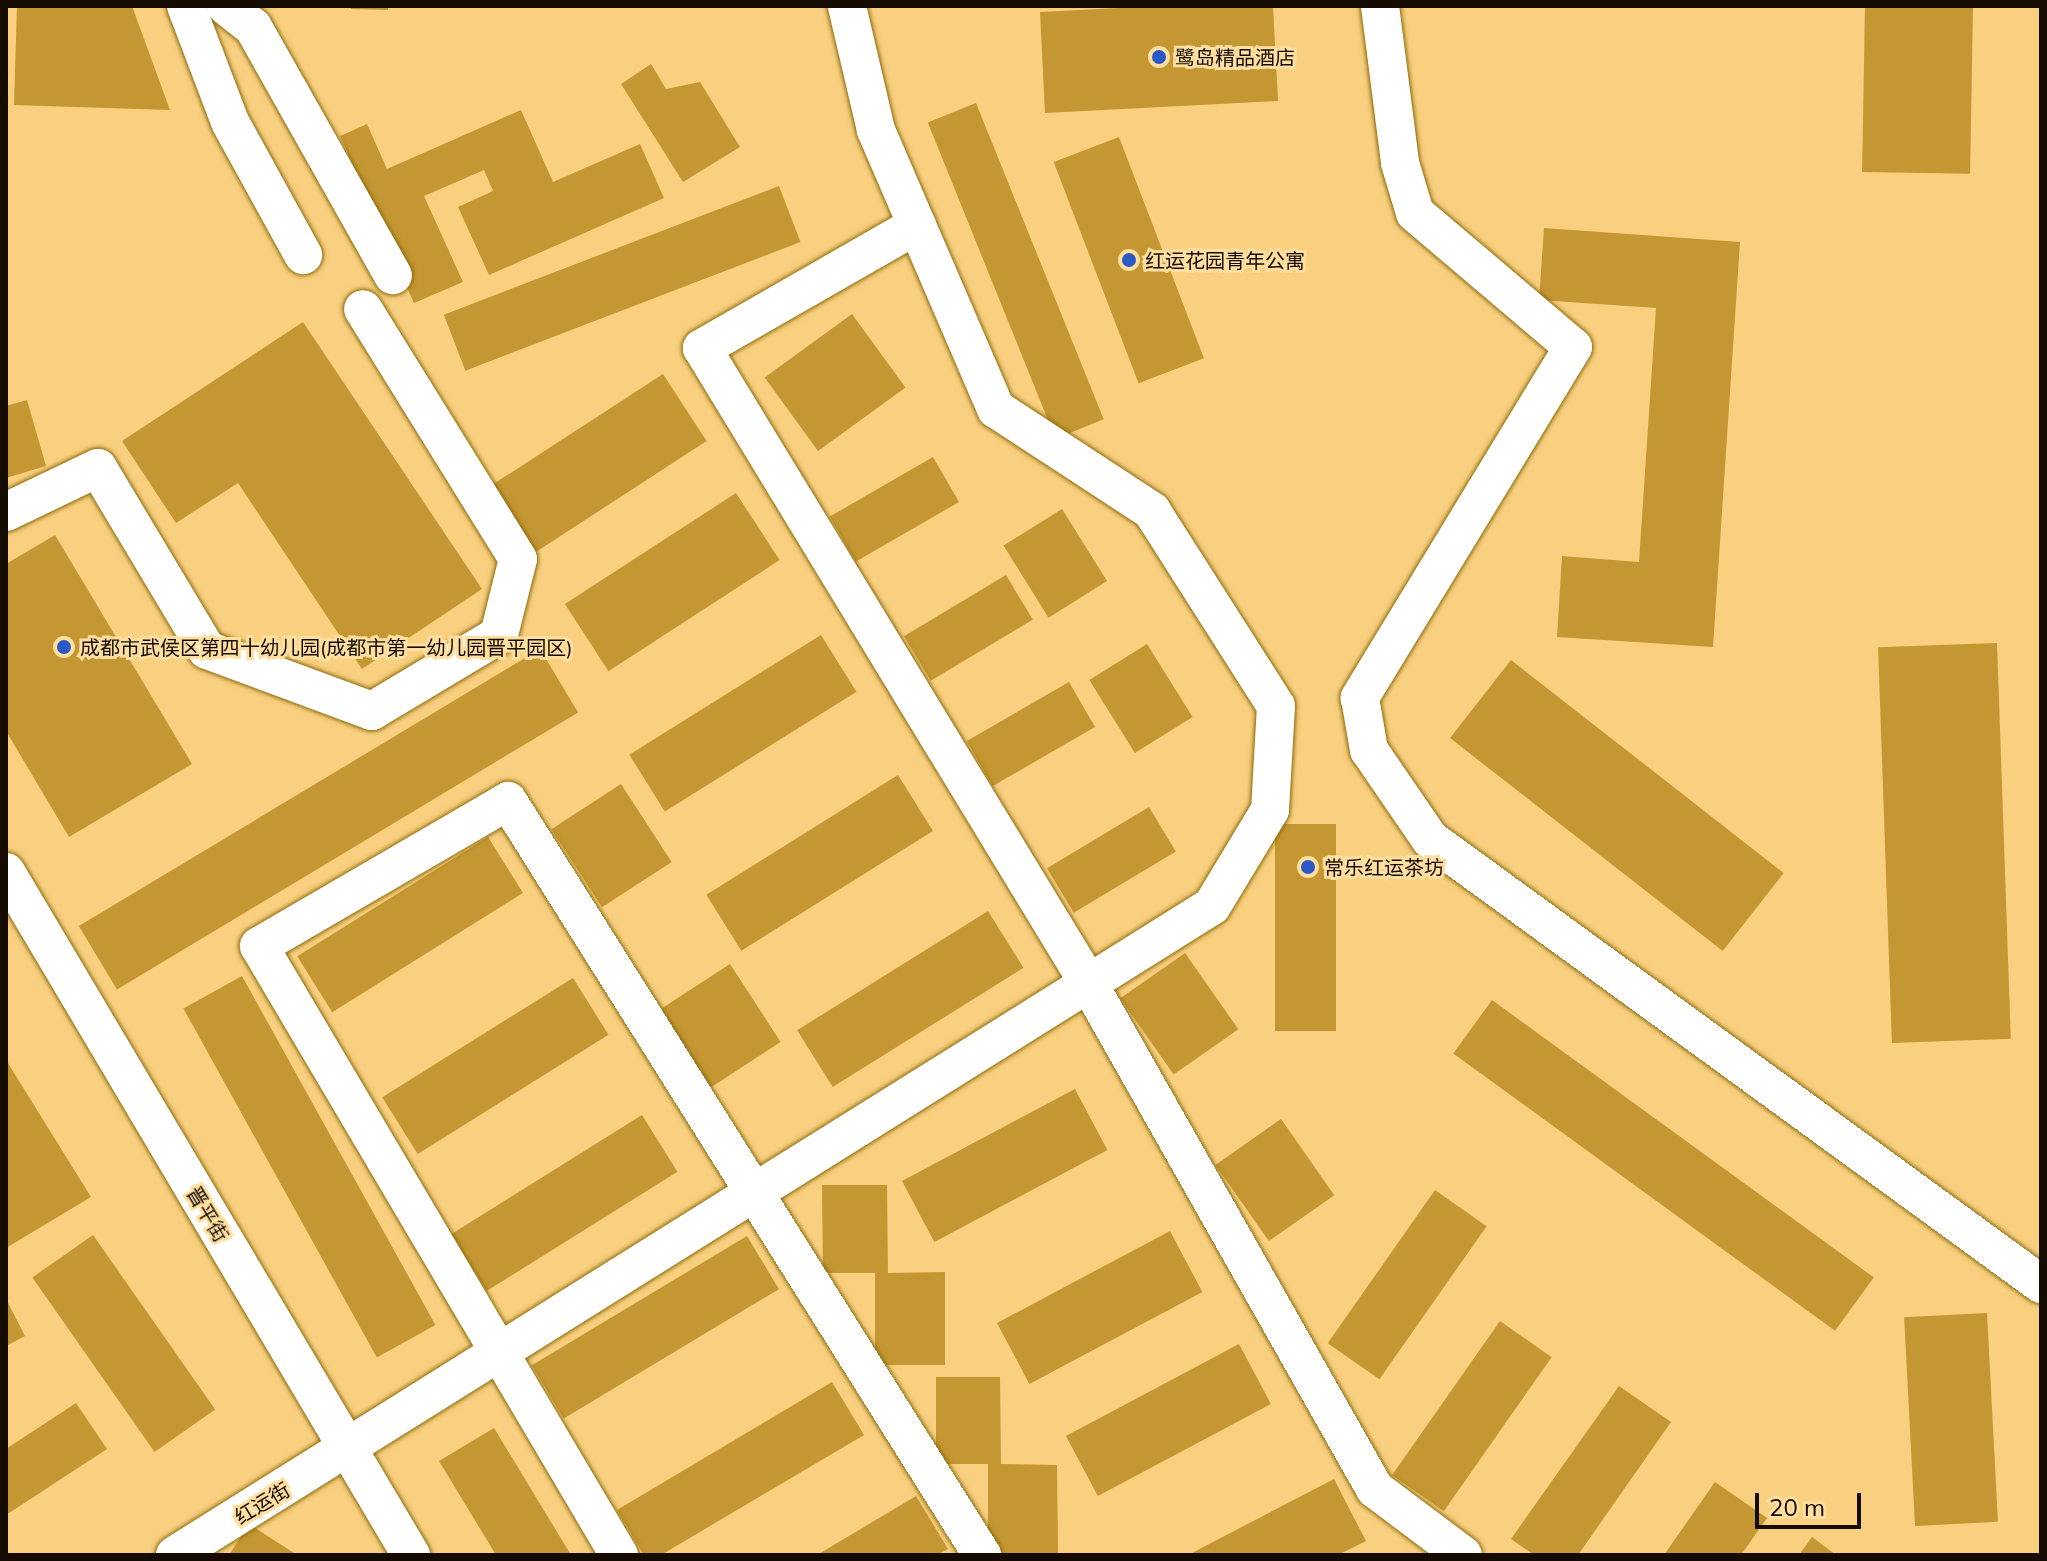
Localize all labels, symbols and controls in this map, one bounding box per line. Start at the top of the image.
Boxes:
place label: 鹭岛精品酒店 [1175,45,1295,69]
marker: 鹭岛精品酒店 [1150,48,1168,66]
place label: 红运花园青年公寓 [1145,248,1305,272]
marker: 红运花园青年公寓 [1120,251,1138,269]
place label: 成都市武侯区第四十幼儿园(成都市第一幼儿园晋平园区) [80,635,573,659]
marker: 成都市武侯区第四十幼儿园(成都市第一幼儿园晋平园区) [55,638,73,656]
place label: 常乐红运茶坊 [1324,855,1444,879]
marker: 常乐红运茶坊 [1299,858,1317,876]
street label: 晋平街 [182,1182,234,1246]
street label: 红运街 [230,1477,294,1529]
scale bar [1759,1477,1865,1527]
text: 20 m [1769,1492,1825,1522]

